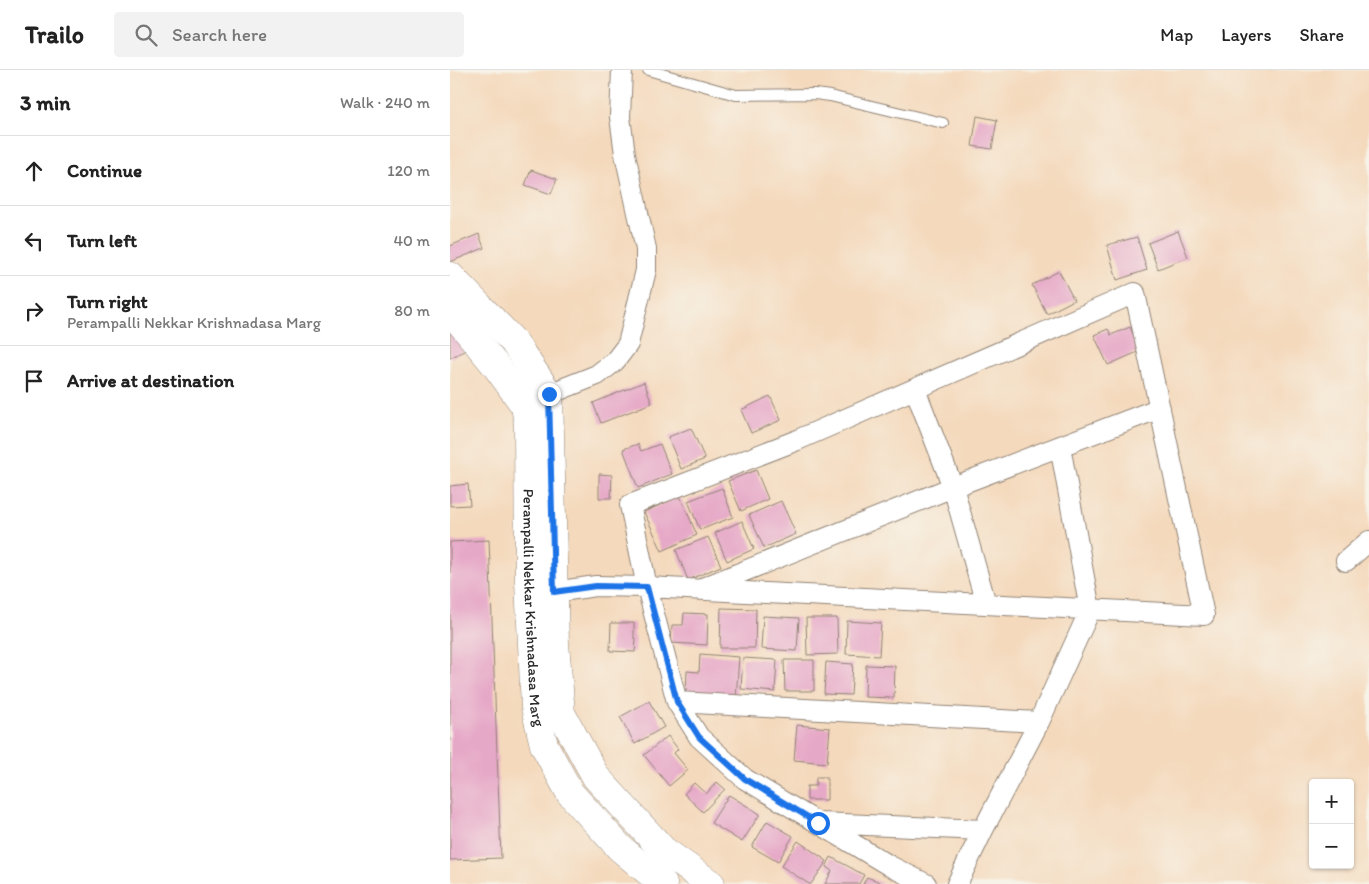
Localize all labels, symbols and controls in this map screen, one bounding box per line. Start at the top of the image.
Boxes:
search box [114,12,464,57]
text: Trailo [25,20,84,49]
icon: search [132,21,160,49]
text: Search here [172,23,267,46]
text: Map [1160,24,1193,46]
text: Layers [1221,24,1271,46]
text: Share [1299,24,1344,46]
text: 3 min [20,90,70,115]
text: Walk · 240 m [340,93,430,112]
icon: ahead [20,157,48,185]
text: Continue [67,159,142,182]
text: 120 m [387,161,430,180]
icon: left [20,227,48,255]
text: Turn left [67,229,137,252]
text: 40 m [393,231,430,250]
text: Turn right [67,290,148,313]
icon: right [20,297,48,325]
text: 80 m [394,301,430,320]
text: Perampalli Nekkar Krishnadasa Marg [67,313,321,332]
icon: arrive [20,367,48,395]
text: Arrive at destination [67,369,234,392]
route end [538,383,561,406]
street label: Perampalli Nekkar Krishnadasa Marg [519,489,548,729]
map controls [1309,779,1354,869]
button: + [1309,779,1354,824]
route start [807,812,830,835]
button: − [1309,824,1354,869]

